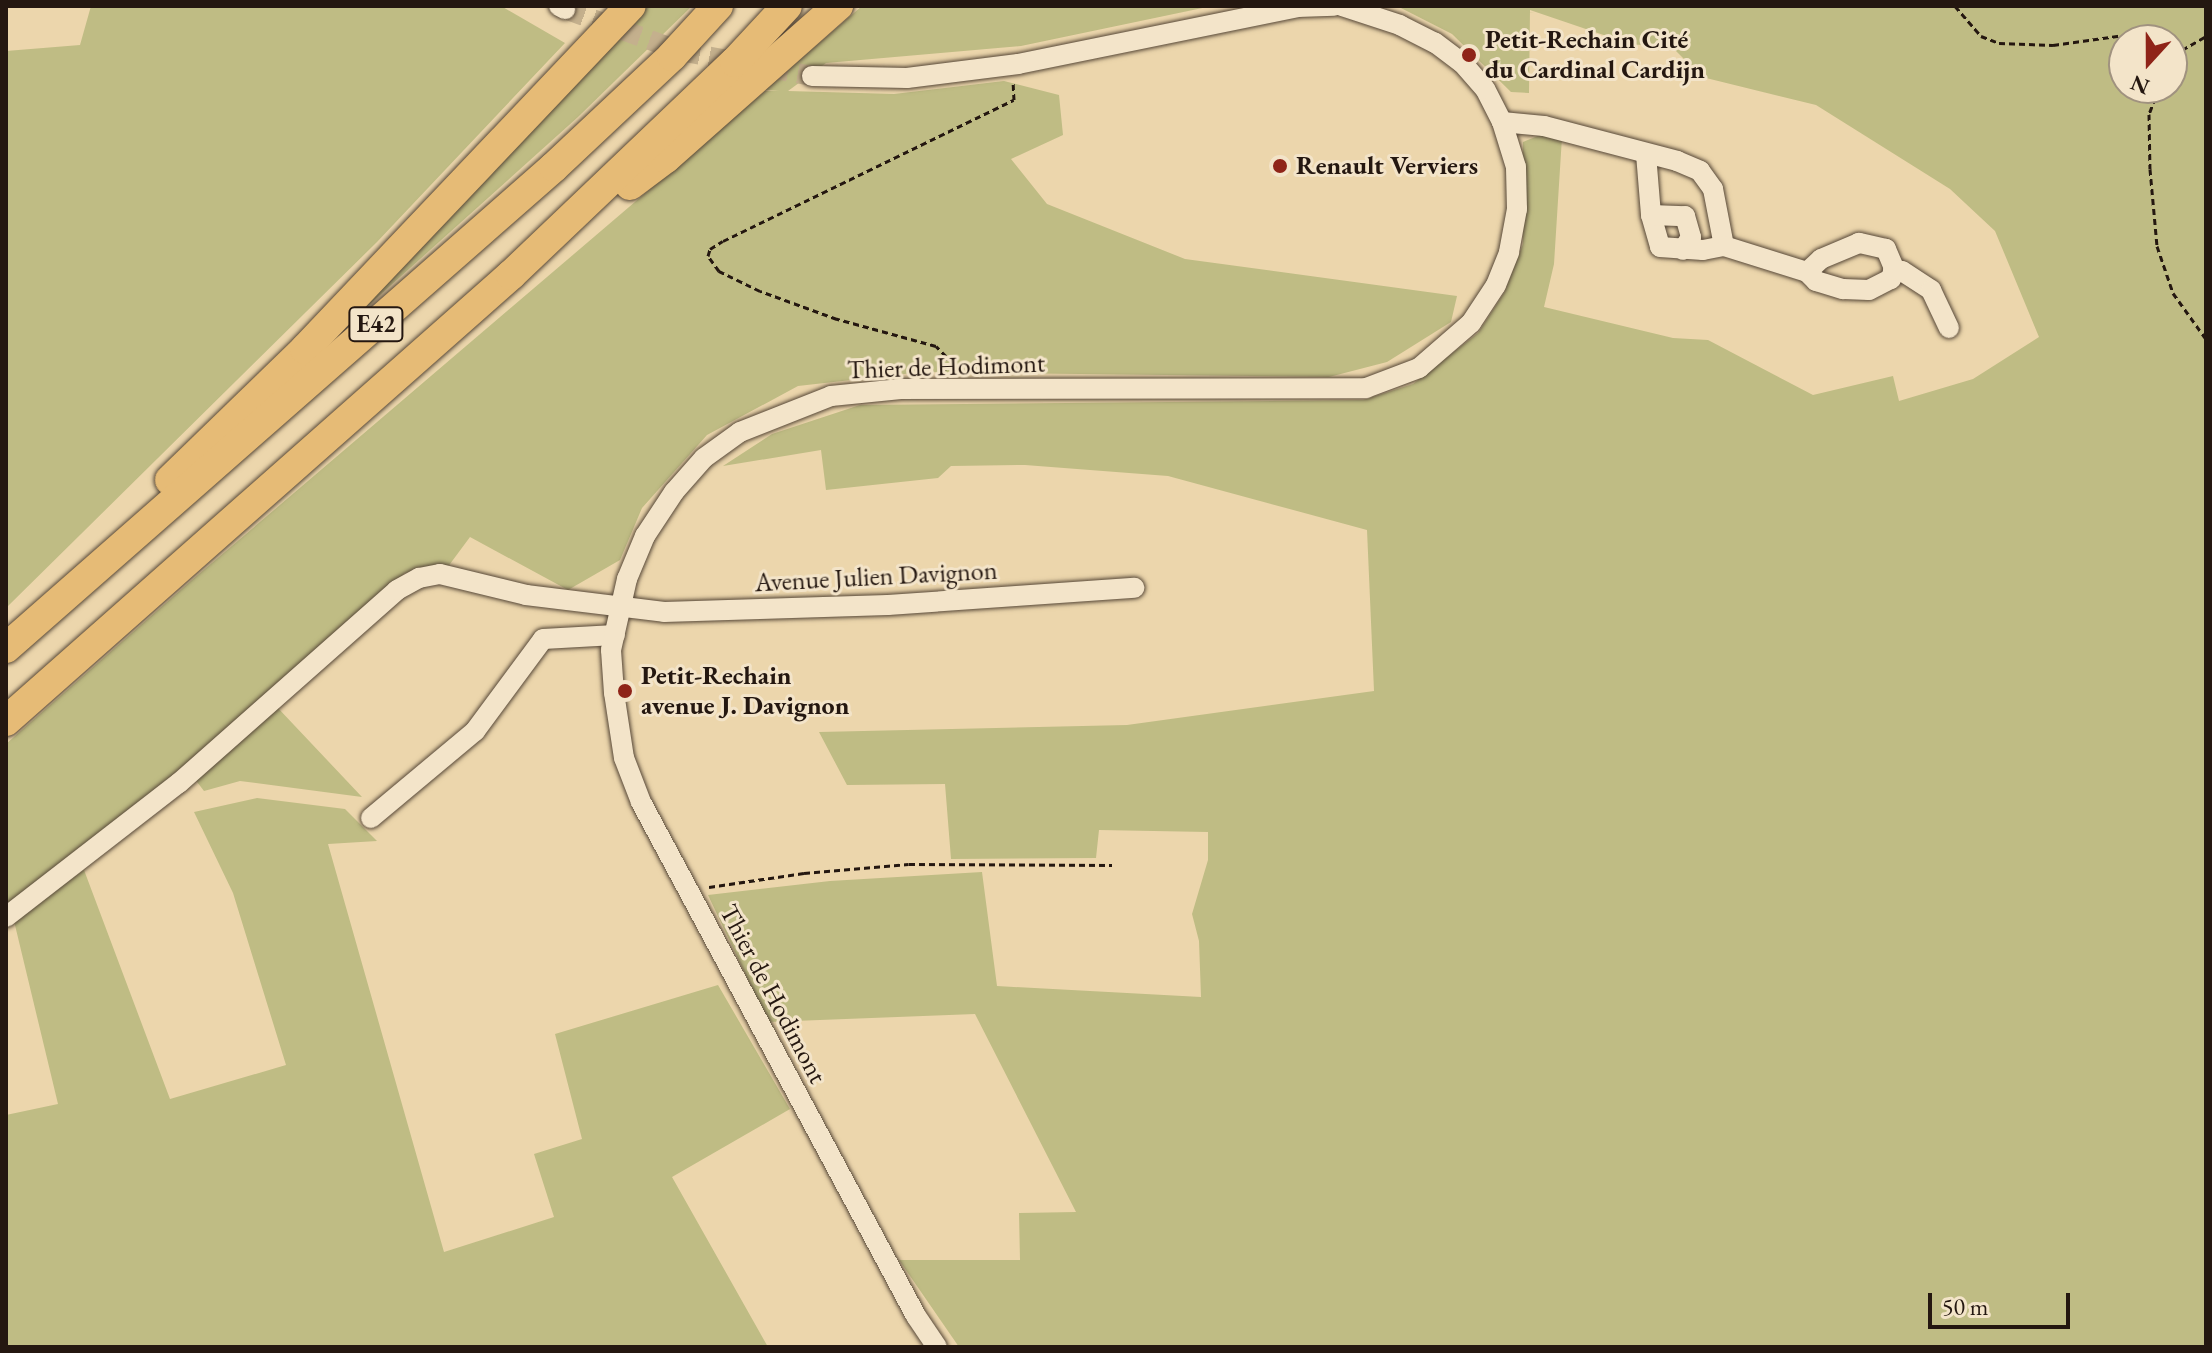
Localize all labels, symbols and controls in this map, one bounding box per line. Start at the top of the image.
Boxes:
place label: Petit-Rechain Cité du Cardinal Cardijn [1485,24,1705,86]
north arrow [2108,24,2188,104]
marker: Petit-Rechain Cité du Cardinal Cardijn [1460,46,1478,64]
text: N [2126,68,2153,102]
place label: Renault Verviers [1296,150,1478,182]
marker: Renault Verviers [1271,157,1289,175]
road number: E42 [348,304,404,344]
street label: Thier de Hodimont [846,348,1046,386]
street label: Avenue Julien Davignon [754,555,998,599]
place label: Petit-Rechain avenue J. Davignon [641,660,849,722]
marker: Petit-Rechain avenue J. Davignon [616,682,634,700]
street label: Thier de Hodimont [713,899,833,1089]
scale bar [1932,1277,2074,1327]
text: 50 m [1942,1291,1989,1322]

